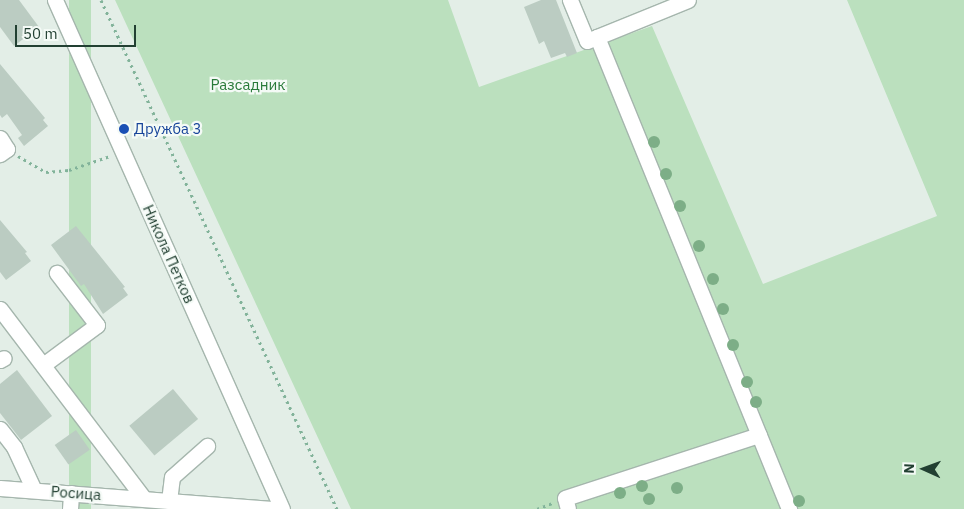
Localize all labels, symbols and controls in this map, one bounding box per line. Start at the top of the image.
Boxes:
scale bar [18,15,139,47]
text: 50 m [23,24,58,43]
park label: Разсадник [210,76,286,94]
place label: Дружба 3 [134,120,202,138]
marker: Дружба 3 [118,123,130,135]
street label: Никола Петков [139,202,199,306]
north arrow [899,444,949,494]
text: N [900,463,918,474]
street label: Росица [50,482,102,504]

